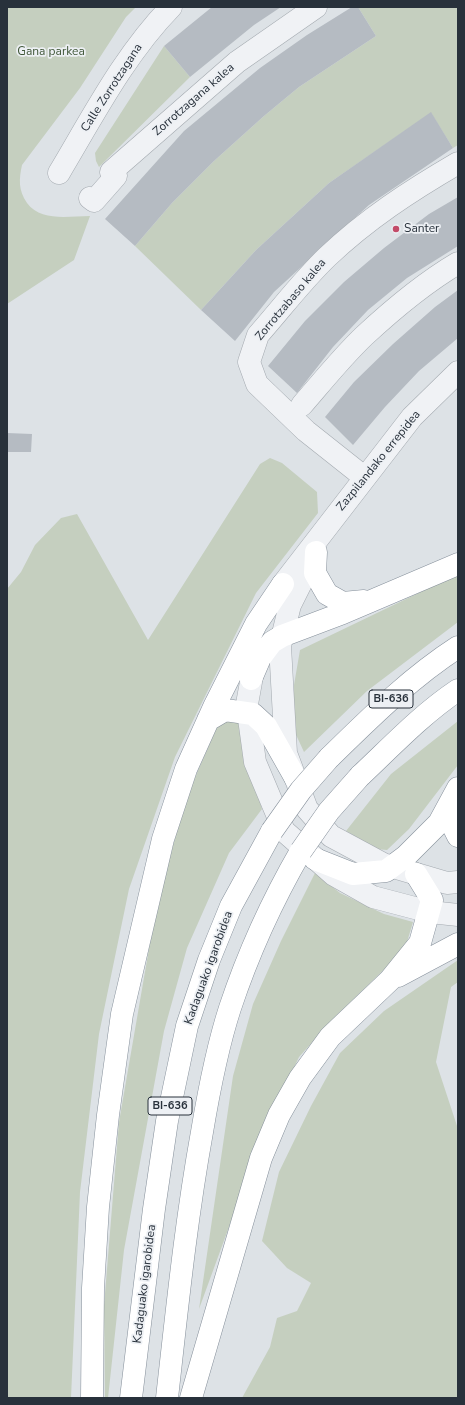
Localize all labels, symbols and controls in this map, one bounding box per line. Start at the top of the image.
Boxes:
street label: Calle Zorrotzagana [78,41,146,135]
park label: Gana parkea [17,45,85,59]
street label: Zorrotzagana kalea [150,61,238,139]
place label: Santer [404,222,439,236]
marker: Santer [391,224,401,234]
street label: Zorrotzabaso kalea [253,256,329,344]
street label: Zazpilandako errepidea [334,408,424,514]
road number: BI-636 [369,690,413,708]
street label: Kadaguako igarobidea [182,909,236,1027]
road number: BI-636 [148,1097,192,1115]
street label: Kadaguako igarobidea [131,1224,159,1344]

